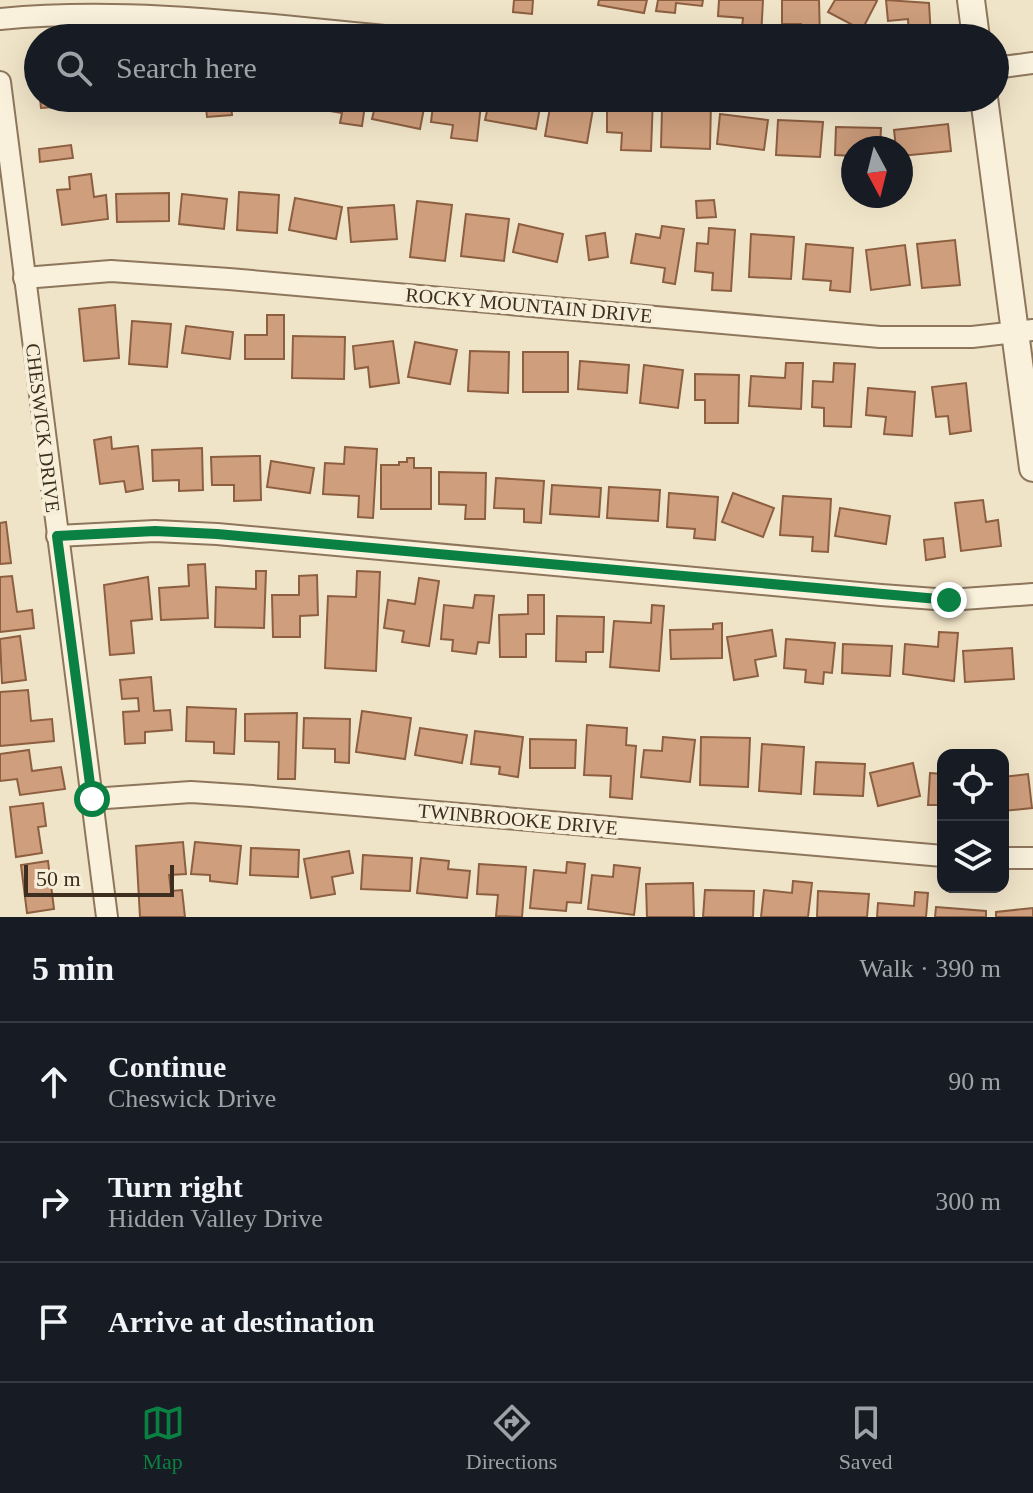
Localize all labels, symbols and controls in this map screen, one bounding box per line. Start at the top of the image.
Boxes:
search box [24,24,1009,112]
icon: search [52,46,96,90]
text: Search here [116,51,257,84]
north arrow [841,136,913,208]
street label: ROCKY MOUNTAIN DRIVE [405,283,653,327]
street label: CHESWICK DRIVE [22,342,64,514]
route end [931,582,967,618]
map controls [937,749,1009,893]
button: locate [937,749,1009,821]
route start [74,781,110,817]
street label: TWINBROOKE DRIVE [417,799,619,839]
button: layers [937,821,1009,893]
scale bar [24,861,174,897]
text: 50 m [36,866,81,891]
text: 5 min [32,950,114,987]
text: Walk · 390 m [859,954,1001,983]
text: Continue [108,1050,226,1083]
icon: ahead [32,1060,76,1104]
text: 90 m [948,1067,1001,1096]
text: Cheswick Drive [108,1084,276,1113]
text: Turn right [108,1170,243,1203]
icon: right [32,1180,76,1224]
text: 300 m [935,1187,1001,1216]
text: Hidden Valley Drive [108,1204,323,1233]
icon: arrive [32,1300,76,1344]
text: Arrive at destination [108,1305,375,1338]
tab: Map [141,1401,185,1475]
tab: Directions [466,1401,557,1475]
tab: Saved [839,1401,892,1475]

